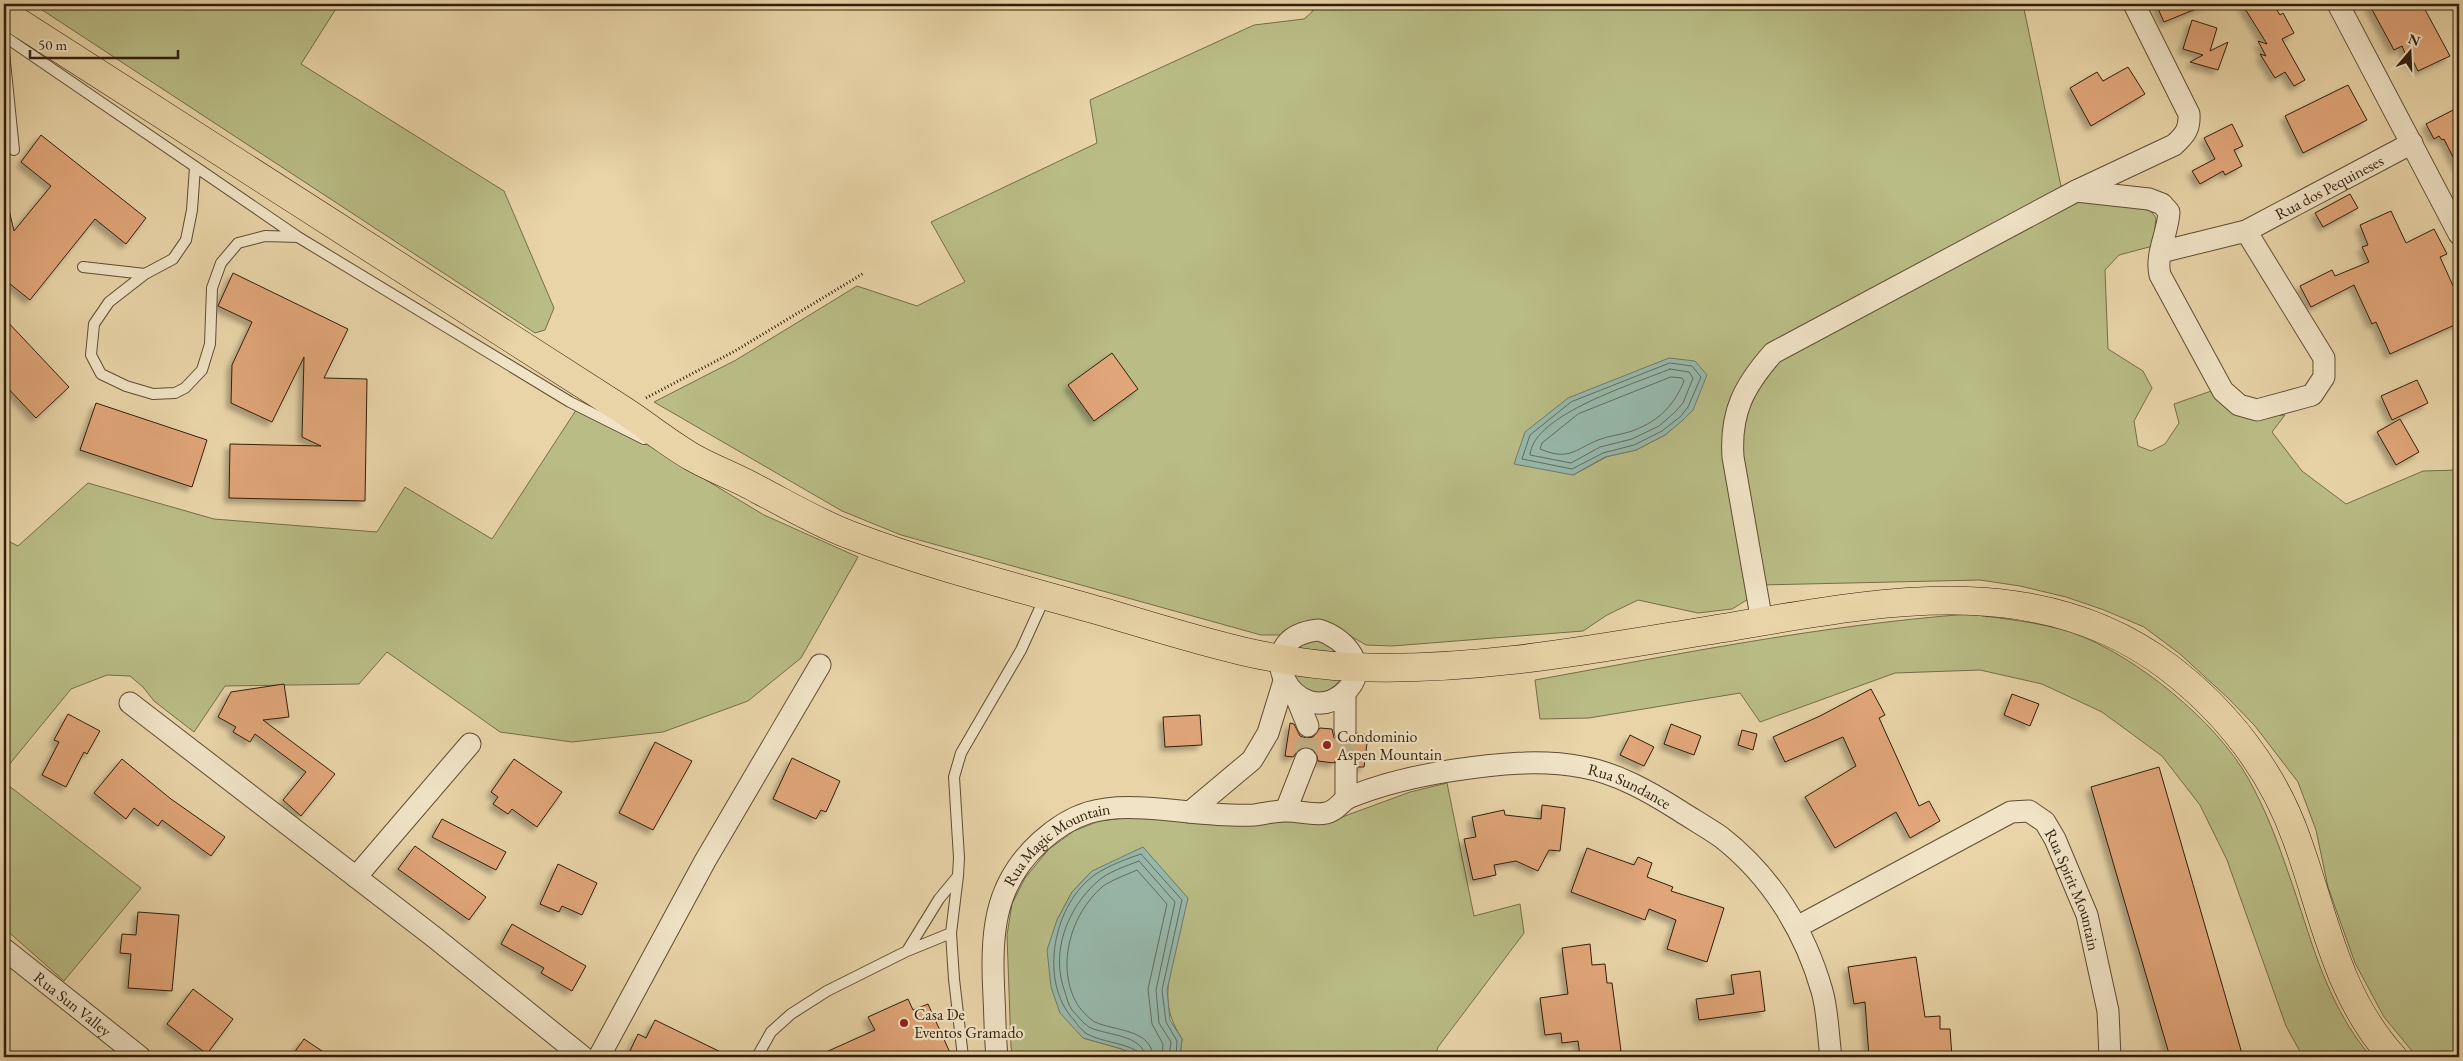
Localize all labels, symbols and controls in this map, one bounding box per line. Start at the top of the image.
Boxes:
scale bar [30,28,178,60]
north arrow [2386,28,2436,78]
text: N [2406,29,2423,50]
text: 50 m [38,35,67,54]
street label: Rua dos Pequineses [2271,150,2387,225]
place label: Condominio Aspen Mountain [1336,726,1443,765]
marker: Condominio Aspen Mountain [1321,739,1333,751]
street label: Rua Sundance [1586,758,1675,814]
street label: Rua Magic Mountain [999,798,1112,890]
street label: Rua Spirit Mountain [2040,825,2105,953]
street label: Rua Sun Valley [29,967,117,1042]
place label: Casa De Eventos Gramado [914,1004,1023,1043]
marker: Casa De Eventos Gramado [898,1017,910,1029]

